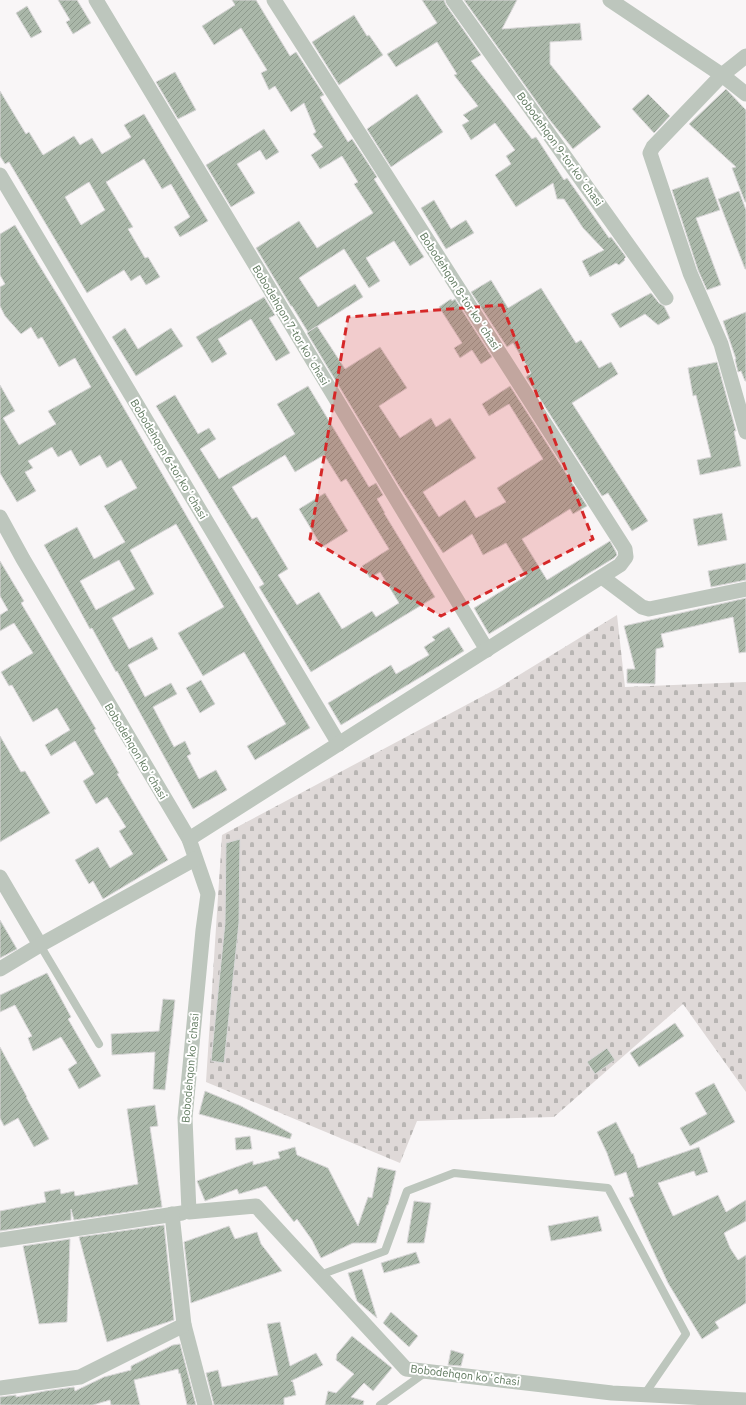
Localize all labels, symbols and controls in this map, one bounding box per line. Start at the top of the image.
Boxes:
street label: Bobodehqon 9-tor koʼchasi [514,89,606,209]
street label: Bobodehqon 8-tor koʼchasi [417,229,503,353]
street label: Bobodehqon 7-tor koʼchasi [250,262,332,388]
street label: Bobodehqon 6-tor koʼchasi [128,396,210,522]
street label: Bobodehqon koʼchasi [102,700,170,802]
street label: Bobodehqon koʼchasi [178,1013,202,1123]
street label: Bobodehqon koʼchasi [410,1361,520,1389]

